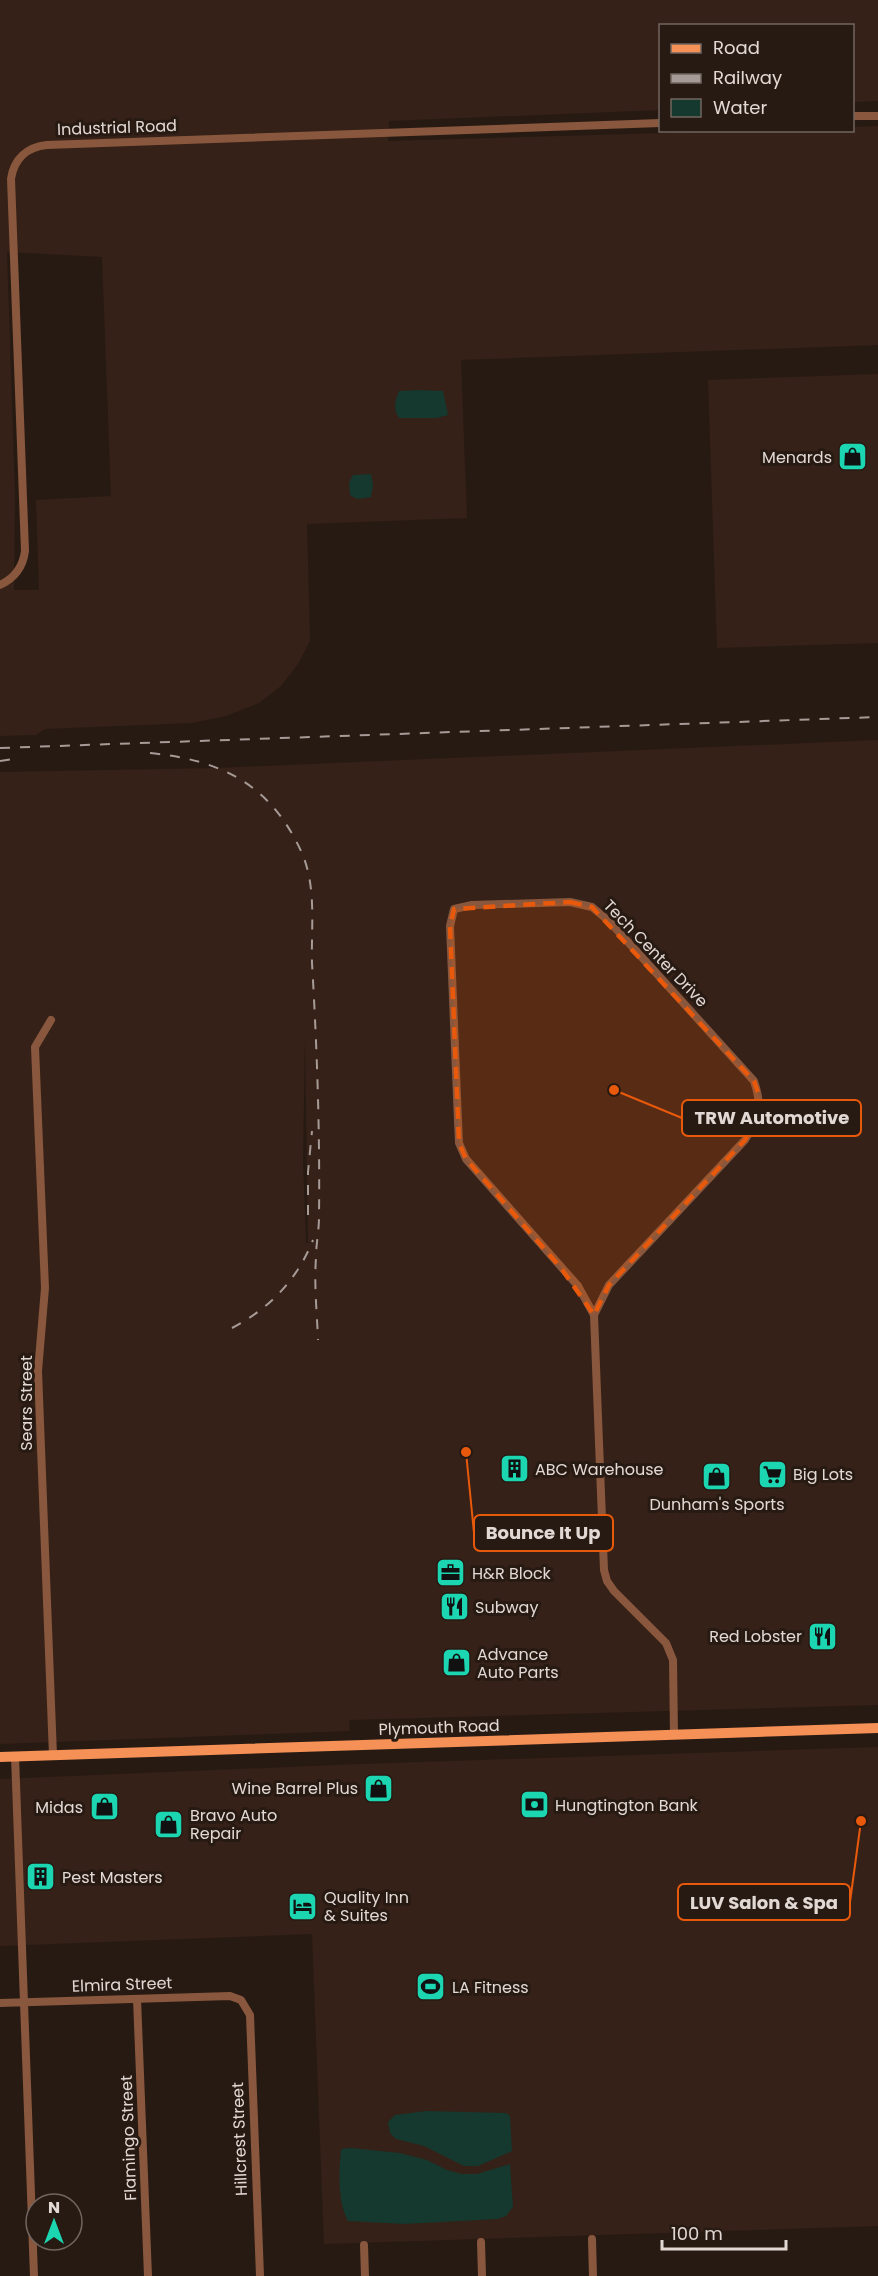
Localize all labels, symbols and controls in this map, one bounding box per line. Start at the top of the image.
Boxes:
legend [659,24,854,132]
text: Road [713,35,760,60]
text: Railway [713,65,782,90]
text: Water [713,95,767,120]
street label: Industrial Road [57,114,177,141]
shop icon: Menards [837,441,869,473]
place label: Menards [762,446,832,469]
street label: Tech Center Drive [598,894,713,1012]
callout: TRW Automotive [682,1100,861,1136]
text: TRW Automotive [695,1105,849,1130]
street label: Sears Street [15,1355,38,1451]
building icon: ABC Warehouse [498,1453,530,1485]
place label: ABC Warehouse [535,1458,664,1481]
supermarket icon: Big Lots [756,1458,788,1490]
shop icon: Dunham's Sports [701,1460,733,1492]
place label: Big Lots [793,1463,853,1486]
place label: Dunham's Sports [649,1493,785,1516]
callout: Bounce It Up [474,1515,613,1551]
text: Bounce It Up [486,1520,600,1545]
office icon: H&R Block [435,1557,467,1589]
place label: H&R Block [472,1562,552,1585]
restaurant icon: Subway [438,1591,470,1623]
place label: Subway [475,1596,538,1619]
restaurant icon: Red Lobster [807,1620,839,1652]
place label: Red Lobster [709,1625,802,1648]
place label: Advance Auto Parts [477,1643,559,1684]
shop icon: Advance Auto Parts [440,1647,472,1679]
street label: Plymouth Road [378,1714,500,1741]
shop icon: Wine Barrel Plus [363,1772,395,1804]
place label: Wine Barrel Plus [232,1777,358,1800]
bank icon: Hungtington Bank [518,1789,550,1821]
shop icon: Midas [88,1791,120,1823]
place label: Hungtington Bank [555,1794,699,1817]
place label: Midas [35,1796,83,1819]
place label: Bravo Auto Repair [190,1804,277,1845]
shop icon: Bravo Auto Repair [153,1808,185,1840]
building icon: Pest Masters [25,1861,57,1893]
place label: Pest Masters [62,1866,163,1889]
callout: LUV Salon & Spa [678,1884,850,1920]
place label: Quality Inn & Suites [324,1886,409,1927]
hotel icon: Quality Inn & Suites [287,1890,319,1922]
text: LUV Salon & Spa [690,1890,838,1915]
street label: Elmira Street [71,1971,173,1998]
sports icon: LA Fitness [415,1971,447,2003]
place label: LA Fitness [452,1976,529,1999]
street label: Flamingo Street [115,2075,142,2201]
street label: Hillcrest Street [226,2082,253,2196]
north arrow [24,2192,84,2252]
text: N [48,2196,60,2219]
scale bar [662,2213,786,2251]
text: 100 m [671,2221,723,2246]

